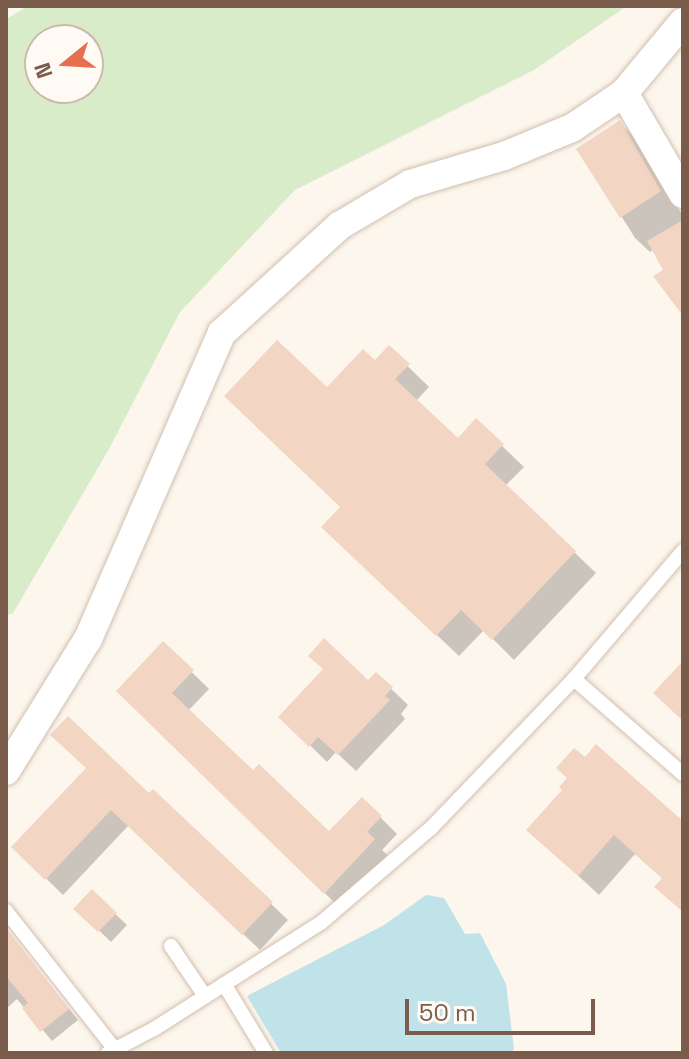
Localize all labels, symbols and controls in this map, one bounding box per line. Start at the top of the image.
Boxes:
north arrow [24,24,104,104]
text: N [27,59,59,82]
scale bar [409,983,599,1033]
text: 50 m [419,997,476,1028]

